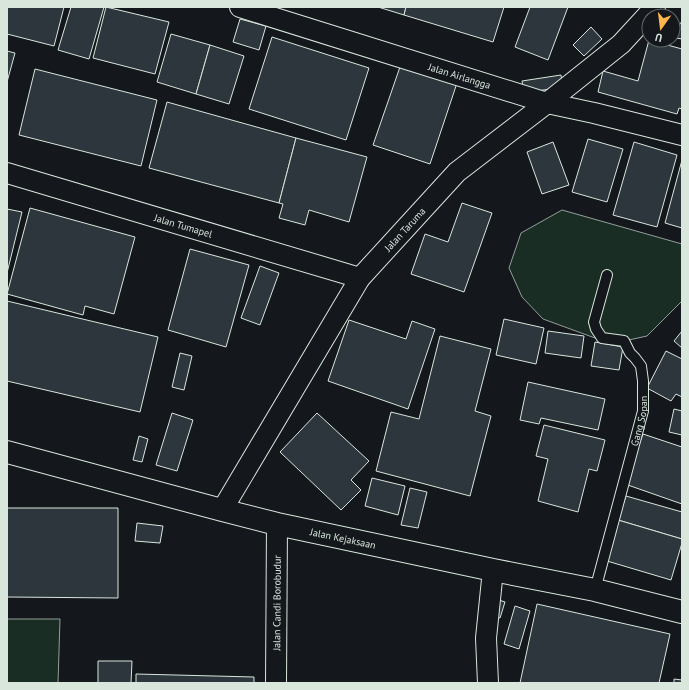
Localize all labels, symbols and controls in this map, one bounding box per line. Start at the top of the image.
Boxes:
north arrow [641,8,681,48]
text: U [653,30,664,45]
street label: Jalan Airlangga [426,59,492,92]
street label: Jalan Taruma [381,205,428,255]
street label: Jalan Tumapel [152,210,214,240]
street label: Gang Sopan [627,396,650,447]
street label: Jalan Kejaksaan [308,525,377,551]
street label: Jalan Candi Borobudur [270,555,283,652]

